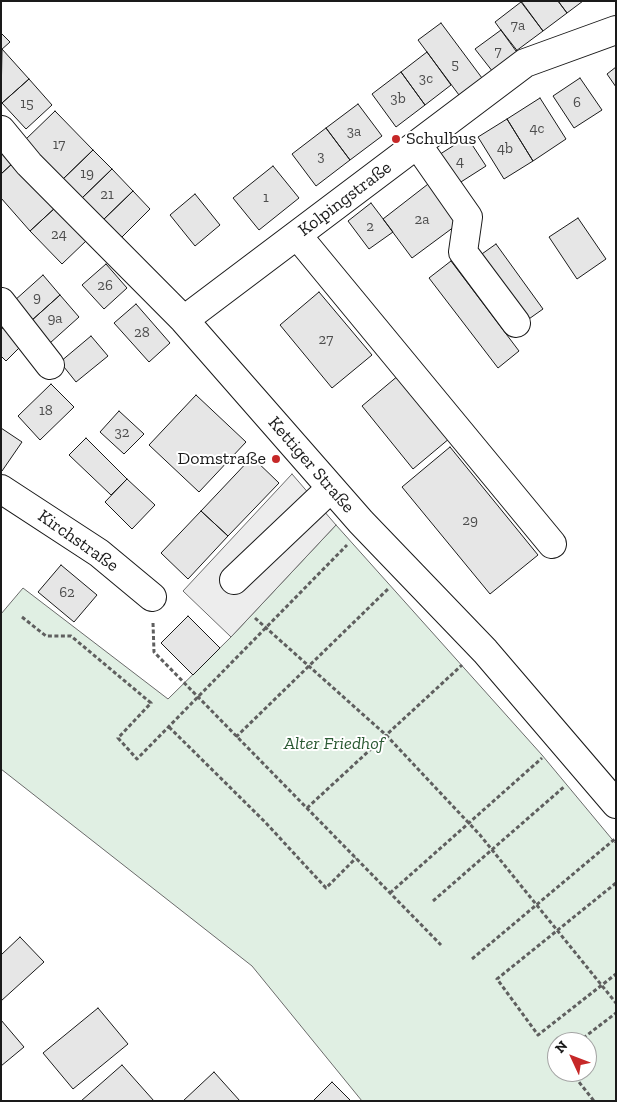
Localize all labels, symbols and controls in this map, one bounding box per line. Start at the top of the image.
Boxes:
house number: 7a [511,17,525,35]
house number: 7 [494,43,502,61]
house number: 5 [451,56,459,74]
house number: 3c [419,70,433,88]
house number: 3b [390,90,406,108]
house number: 6 [573,94,581,112]
house number: 15 [20,95,34,113]
house number: 4c [529,120,545,138]
house number: 3a [347,123,361,141]
place label: Schulbus [406,128,476,150]
marker: Schulbus [390,133,402,145]
house number: 17 [53,136,65,154]
house number: 4b [497,140,513,158]
house number: 3 [317,148,325,166]
house number: 4 [456,153,464,171]
street label: Kolpingstraße [294,157,396,241]
house number: 19 [80,165,94,183]
house number: 21 [100,186,114,204]
house number: 1 [263,189,269,207]
house number: 2a [415,211,429,229]
house number: 2 [366,218,374,236]
house number: 24 [51,226,67,244]
house number: 26 [97,277,113,295]
house number: 9 [33,289,41,307]
house number: 9a [47,310,63,328]
house number: 28 [134,324,150,342]
house number: 27 [319,331,333,349]
house number: 18 [39,402,53,420]
street label: Kettiger Straße [263,412,359,518]
house number: 32 [114,424,130,442]
place label: Domstraße [178,448,266,470]
marker: Domstraße [270,453,282,465]
street label: Kirchstraße [33,505,123,577]
house number: 29 [462,512,478,530]
house number: 62 [59,584,75,602]
park label: Alter Friedhof [284,733,384,755]
north arrow [547,1032,597,1082]
text: N [552,1037,571,1057]

